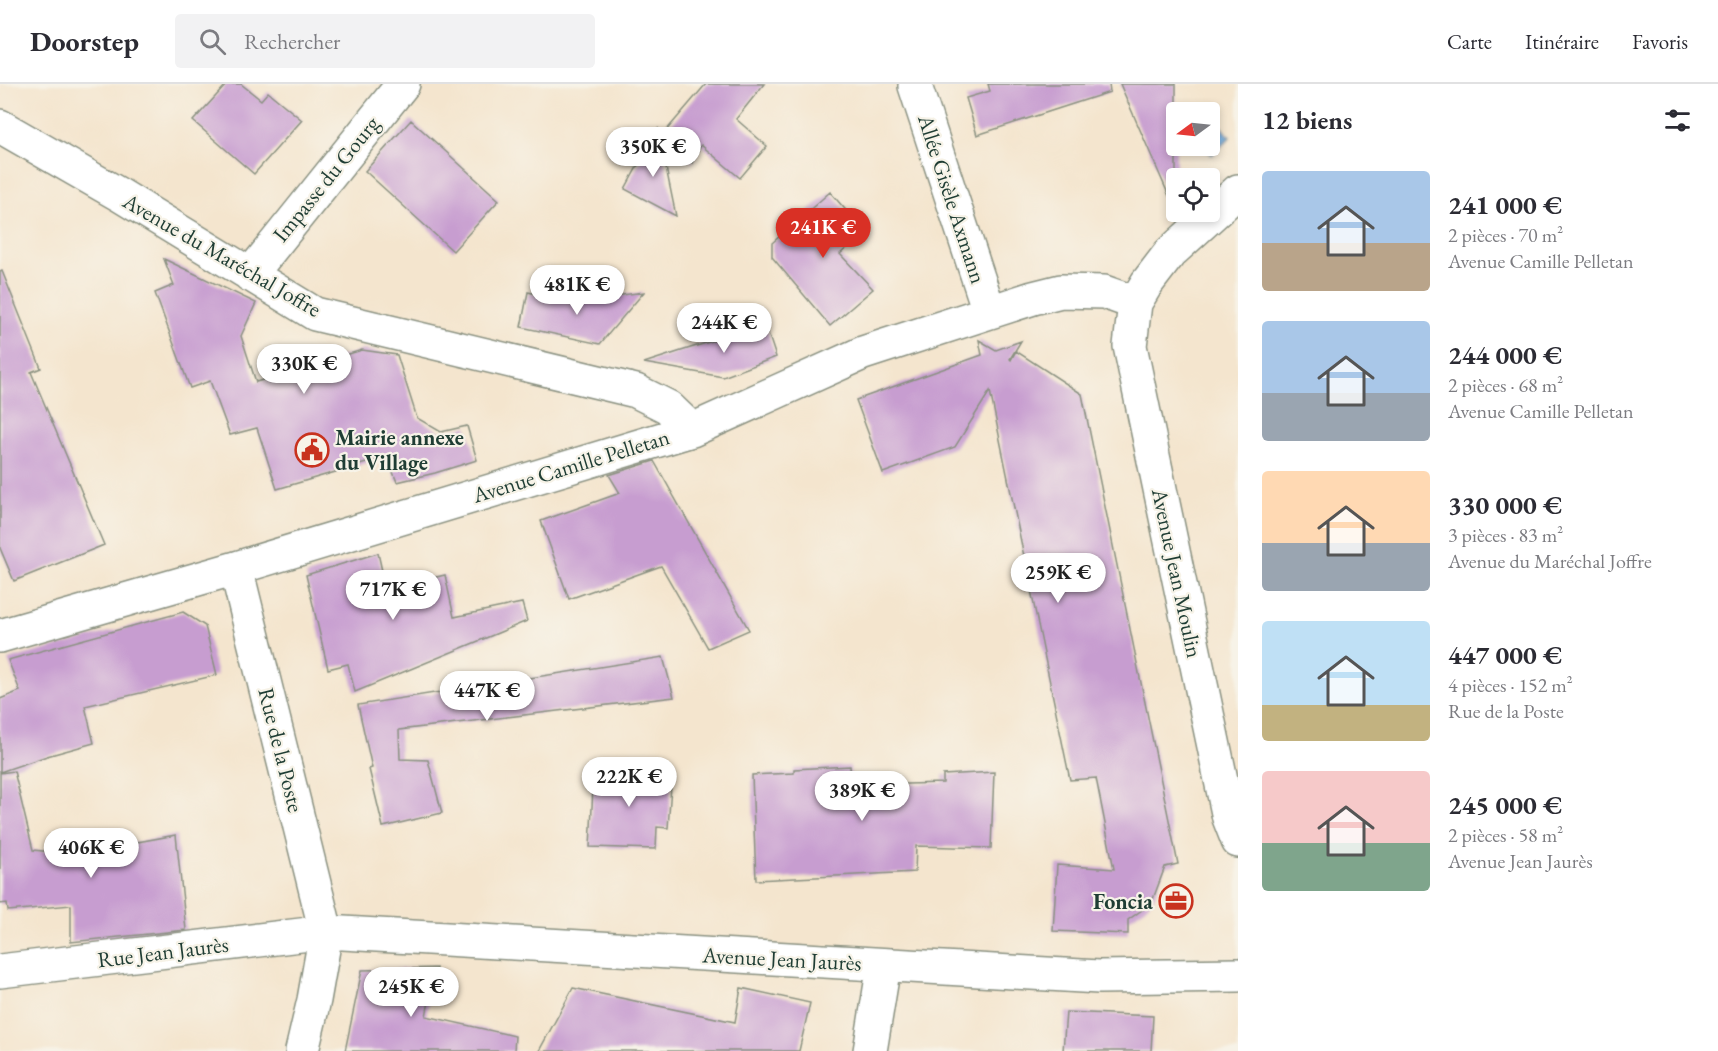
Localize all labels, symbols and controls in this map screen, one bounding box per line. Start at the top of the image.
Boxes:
search box [175,14,595,68]
text: Doorstep [30,23,139,59]
icon: search [196,25,229,58]
text: Rechercher [244,27,340,56]
text: Carte [1447,28,1492,55]
text: Itinéraire [1525,28,1599,55]
text: Favoris [1632,28,1688,55]
north arrow [1166,102,1220,156]
map controls [1166,102,1220,222]
text: 12 biens [1262,103,1352,137]
icon: filters [1661,104,1694,137]
street label: Impasse du Gourg [266,110,386,248]
street label: Allée Gisèle Axmann [911,110,993,288]
pin: 350K € [604,127,702,178]
text: 350K € [620,133,686,159]
button: locate [1166,168,1220,222]
street label: Avenue du Maréchal Joffre [117,186,327,324]
text: 241 000 € [1448,188,1562,222]
icon: home [1310,195,1382,267]
pin: 241K € [774,208,872,259]
text: 241K € [790,214,856,240]
text: 2 pièces · 70 m² [1448,222,1563,248]
text: Avenue Camille Pelletan [1448,248,1634,274]
pin: 481K € [528,265,626,316]
text: 481K € [544,271,610,297]
pin: 244K € [675,303,773,354]
text: 244K € [691,309,757,335]
text: 244 000 € [1448,338,1562,372]
pin: 330K € [255,344,353,395]
icon: home [1310,345,1382,417]
text: 330K € [271,350,337,376]
text: 2 pièces · 68 m² [1448,372,1563,398]
text: Avenue Camille Pelletan [1448,398,1634,424]
street label: Avenue Camille Pelletan [468,422,673,510]
place label: Mairie annexe du Village [335,423,464,477]
public building icon: Mairie annexe du Village [294,432,330,468]
street label: Avenue Jean Moulin [1145,485,1209,661]
text: 330 000 € [1448,488,1562,522]
icon: home [1310,495,1382,567]
text: 3 pièces · 83 m² [1448,522,1563,548]
text: Avenue du Maréchal Joffre [1448,548,1652,574]
pin: 259K € [1009,553,1107,604]
text: 259K € [1025,559,1091,585]
pin: 717K € [344,570,442,621]
text: 717K € [360,576,426,602]
text: 447 000 € [1448,638,1562,672]
icon: home [1310,645,1382,717]
pin: 447K € [438,671,536,722]
text: 4 pièces · 152 m² [1448,672,1573,698]
text: 447K € [454,677,520,703]
street label: Rue de la Poste [252,685,311,816]
text: Rue de la Poste [1448,698,1564,724]
pin: 222K € [580,757,678,808]
text: 222K € [596,763,662,789]
pin: 389K € [813,771,911,822]
text: 389K € [829,777,895,803]
text: 245 000 € [1448,788,1562,822]
icon: home [1310,795,1382,867]
text: 2 pièces · 58 m² [1448,822,1563,848]
pin: 406K € [42,828,140,879]
text: 406K € [58,834,124,860]
text: Avenue Jean Jaurès [1448,848,1593,874]
office icon: Foncia [1158,883,1194,919]
place label: Foncia [1093,887,1153,916]
street label: Rue Jean Jaurès [96,930,230,974]
street label: Avenue Jean Jaurès [701,940,862,978]
pin: 245K € [362,967,460,1018]
text: 245K € [378,973,444,999]

